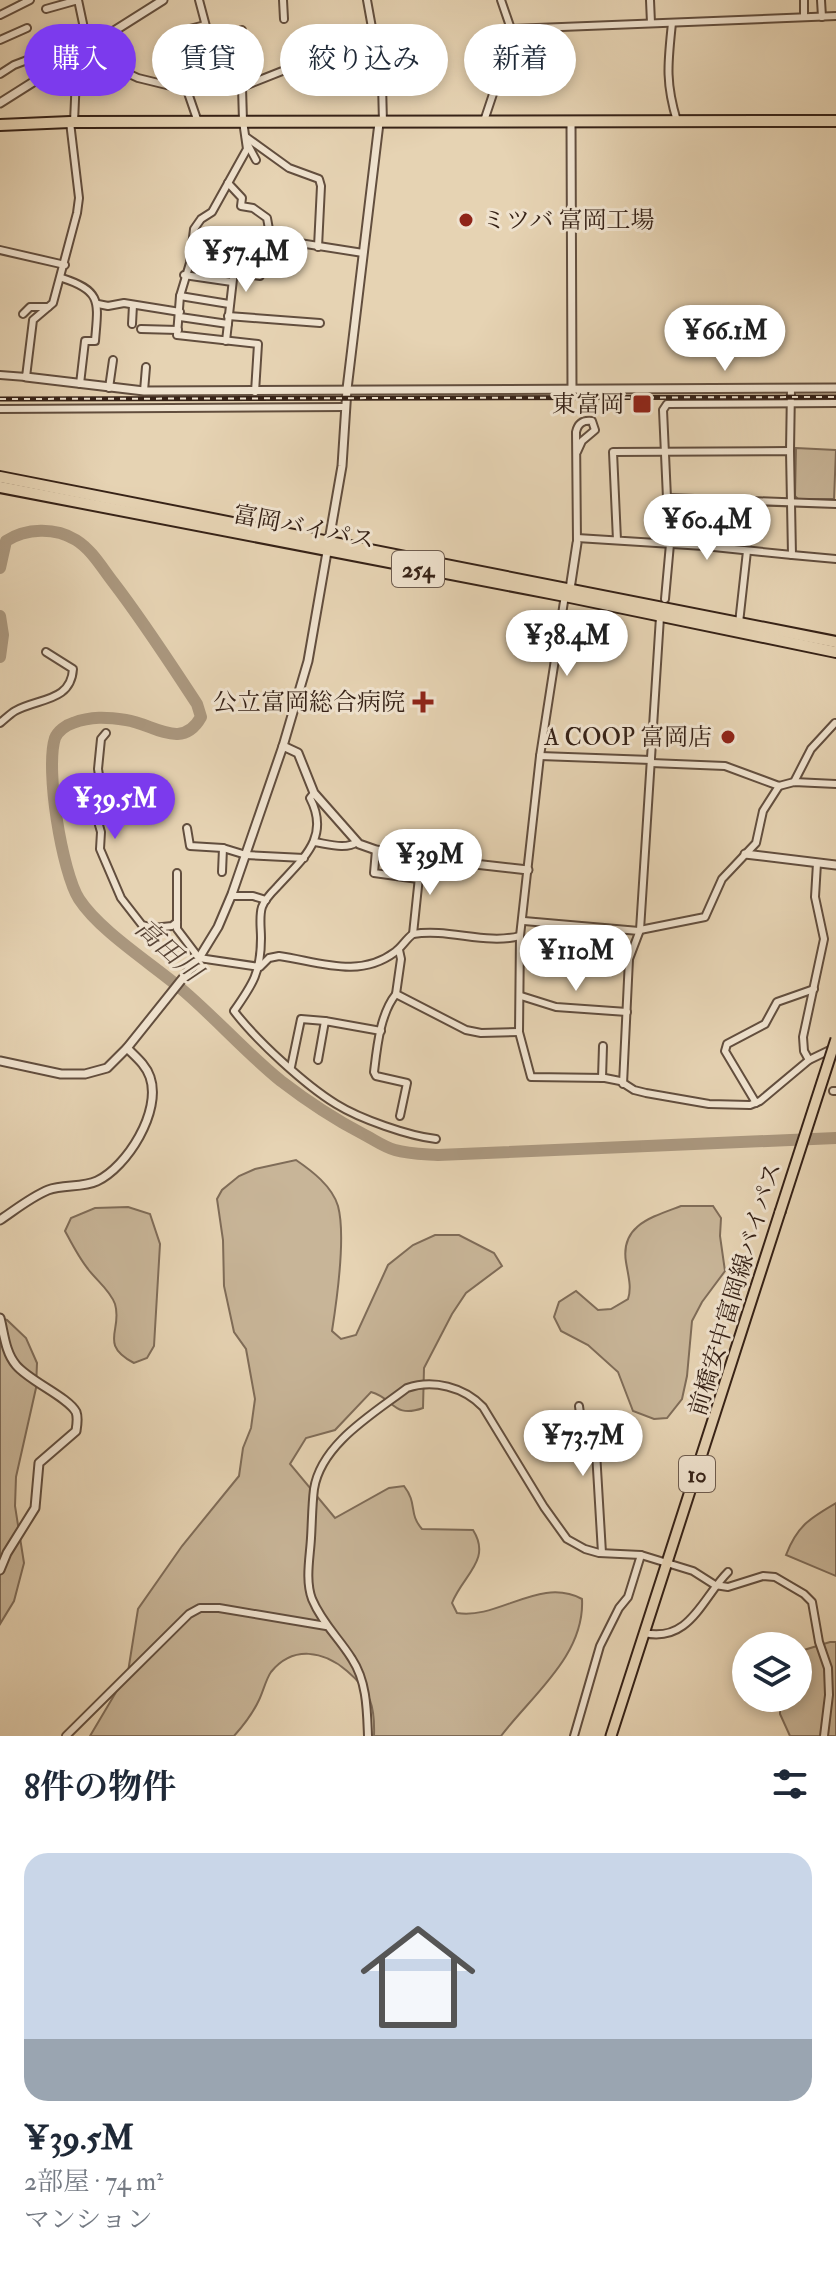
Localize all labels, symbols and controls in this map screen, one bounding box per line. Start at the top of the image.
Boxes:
chip: 購入 [24,24,136,96]
chip: 賃貸 [152,24,264,96]
chip: 絞り込み [280,24,448,96]
chip: 新着 [464,24,576,96]
place label: ミツバ 富岡工場 [482,205,655,236]
marker: ミツバ 富岡工場 [457,211,475,229]
pin: ¥57.4M [181,226,311,294]
text: ¥57.4M [203,236,289,268]
pin: ¥66.1M [660,305,790,373]
text: ¥66.1M [682,315,768,347]
place label: 東富岡 [552,389,624,420]
marker: 東富岡 [631,393,653,415]
pin: ¥60.4M [642,494,772,562]
street label: 富岡バイパス [230,499,377,556]
text: ¥60.4M [662,504,752,536]
road number: 254 [392,551,444,587]
pin: ¥38.4M [502,610,632,678]
text: ¥38.4M [524,620,610,652]
place label: 公立富岡総合病院 [213,687,405,718]
marker: 公立富岡総合病院 [412,691,434,713]
place label: A COOP 富岡店 [543,722,712,753]
marker: A COOP 富岡店 [719,728,737,746]
pin: ¥39.5M [50,773,180,841]
text: ¥39.5M [73,783,157,815]
pin: ¥39M [383,829,477,897]
text: ¥39M [396,839,464,871]
water label: 高田川 [129,913,210,991]
pin: ¥110M [520,925,632,993]
text: ¥110M [538,935,614,967]
street label: 前橋安中富岡線バイパス [682,1159,789,1420]
pin: ¥73.7M [518,1410,648,1478]
text: ¥73.7M [542,1420,624,1452]
road number: 10 [679,1456,715,1492]
map controls [732,1632,812,1712]
button: layers [732,1632,812,1712]
icon: filters [768,1762,812,1806]
text: 8件の物件 [24,1766,176,1809]
icon: home [346,1905,490,2049]
text: ¥39.5M [24,2117,134,2160]
text: 2部屋 · 74 m² [24,2166,163,2198]
text: マンション [24,2204,153,2236]

